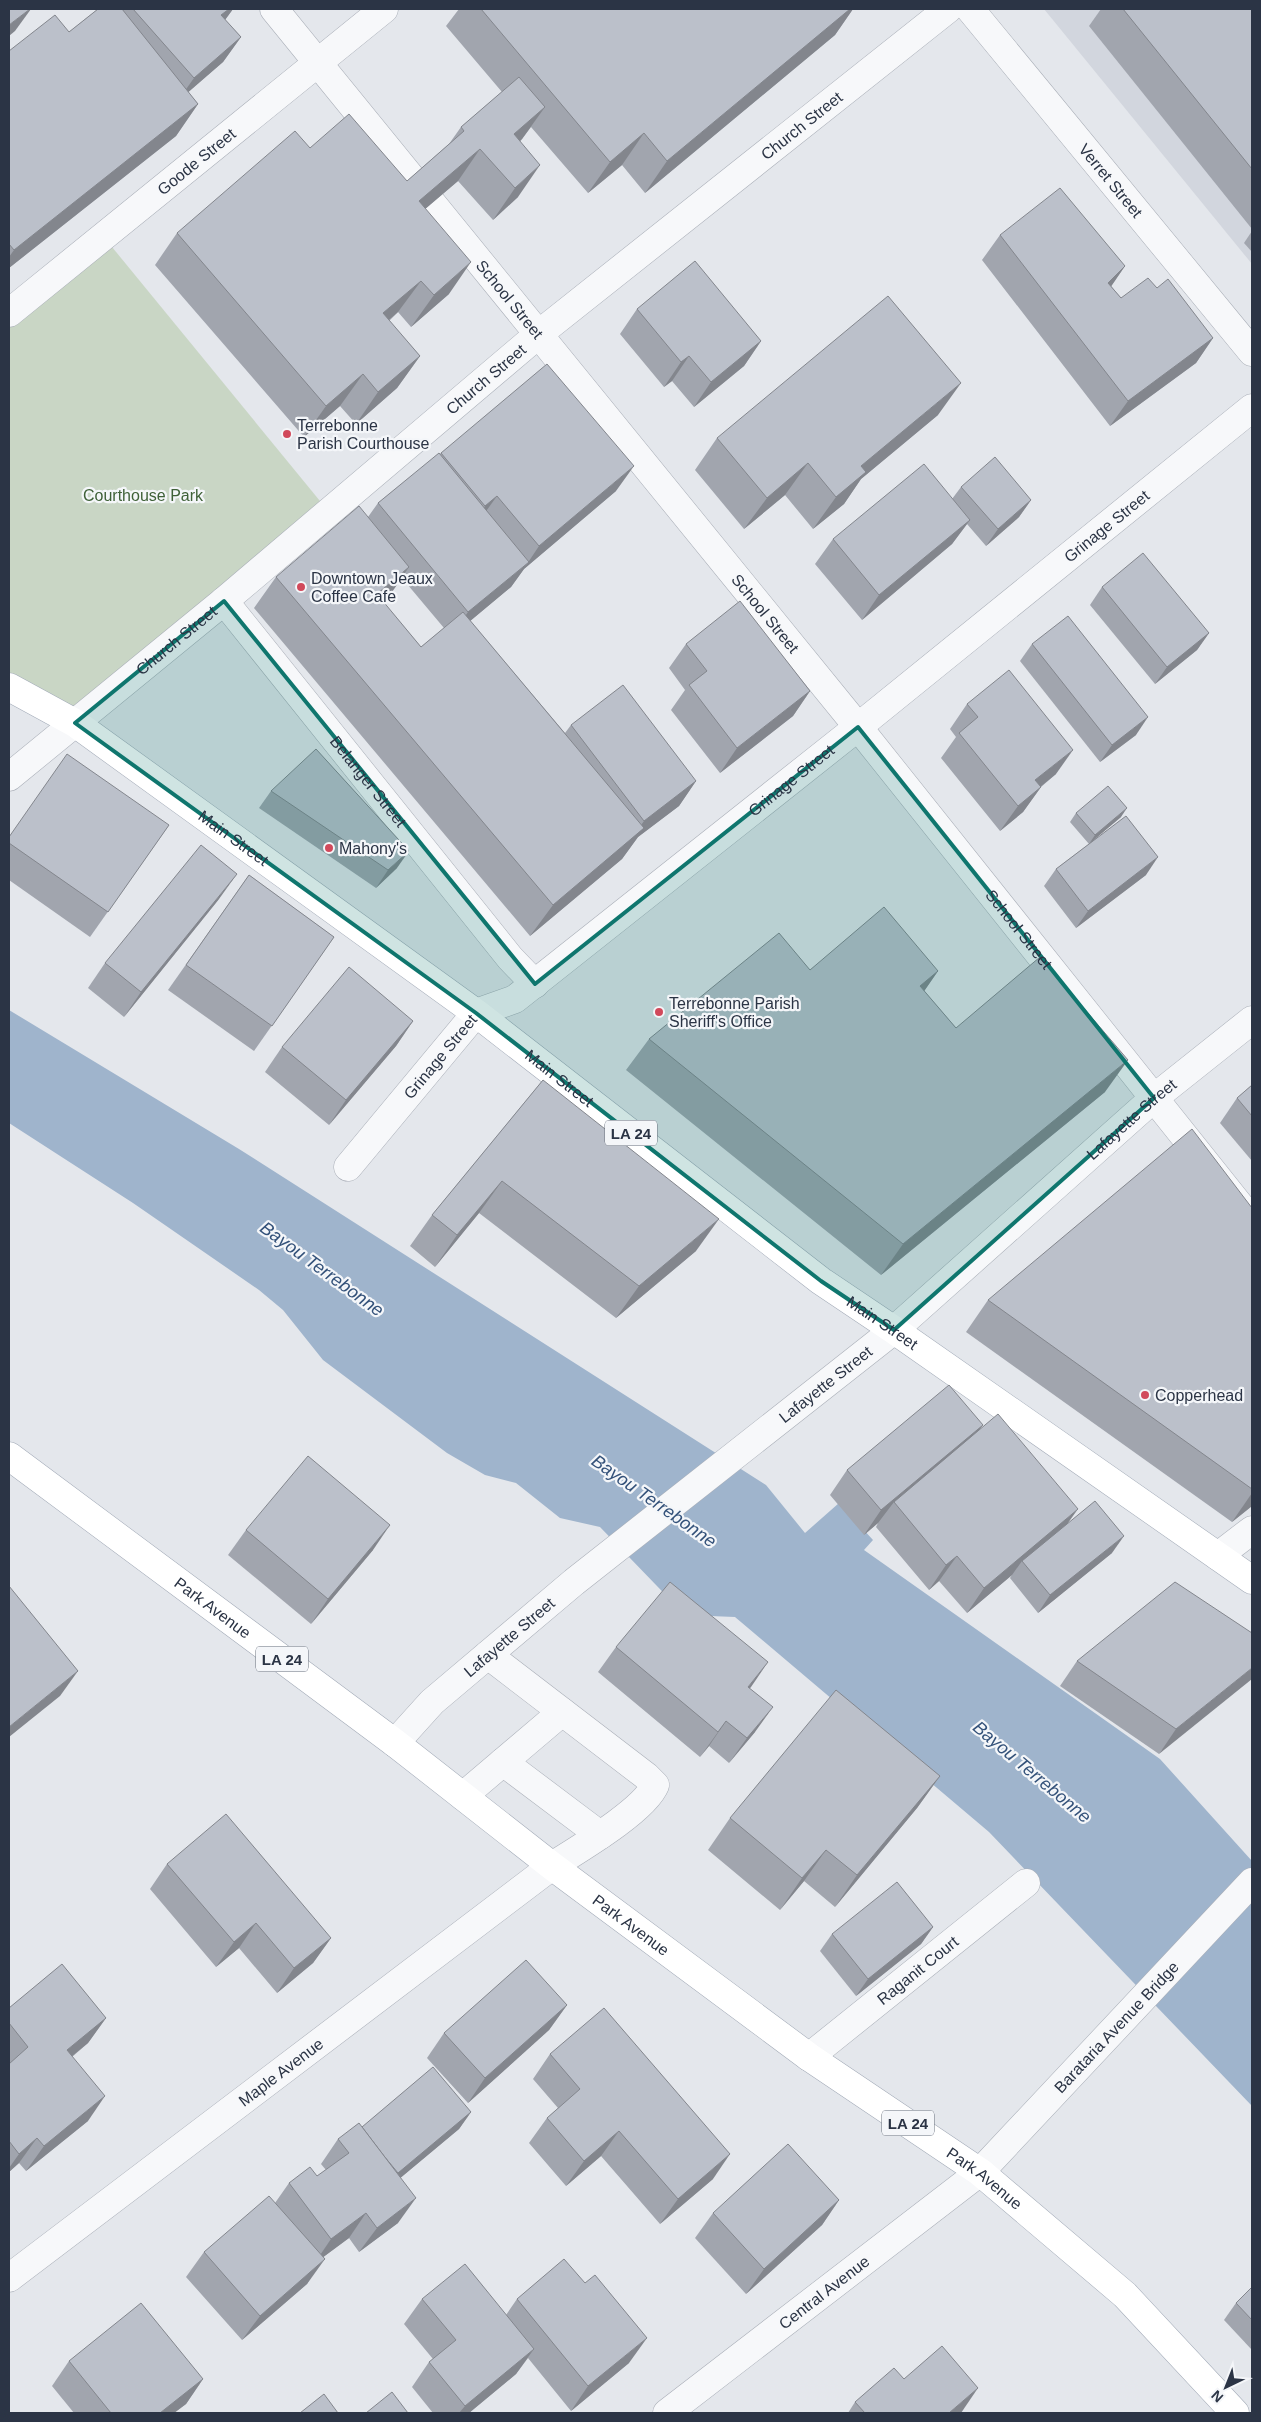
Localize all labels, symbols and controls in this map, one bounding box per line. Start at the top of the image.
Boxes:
street label: Church Street [757,88,846,163]
street label: Goode Street [154,124,239,198]
street label: Verret Street [1076,140,1146,221]
street label: School Street [473,256,547,342]
street label: Church Street [443,340,529,417]
place label: Terrebonne Parish Courthouse [297,417,430,452]
marker: Terrebonne Parish Courthouse [281,428,293,440]
street label: Grinage Street [1061,486,1153,565]
park label: Courthouse Park [83,487,204,504]
place label: Downtown Jeaux Coffee Cafe [311,570,433,605]
street label: School Street [729,571,803,656]
marker: Downtown Jeaux Coffee Cafe [295,581,307,593]
street label: Church Street [133,602,220,678]
street label: Belanger Street [327,733,410,830]
street label: Grinage Street [745,741,838,819]
street label: Main Street [196,807,272,869]
place label: Mahony's [339,840,407,857]
marker: Mahony's [323,842,335,854]
street label: School Street [983,886,1056,972]
place label: Terrebonne Parish Sheriff's Office [669,995,800,1030]
marker: Terrebonne Parish Sheriff's Office [653,1006,665,1018]
street label: Grinage Street [400,1010,480,1102]
street label: Main Street [522,1046,598,1110]
street label: Lafayette Street [1083,1075,1180,1163]
road number: LA 24 [605,1120,657,1146]
water label: Bayou Terrebonne [256,1218,388,1320]
street label: Main Street [844,1292,922,1353]
street label: Lafayette Street [776,1342,875,1426]
place label: Copperhead [1155,1387,1243,1404]
marker: Copperhead [1139,1389,1151,1401]
water label: Bayou Terrebonne [588,1451,720,1551]
street label: Park Avenue [171,1574,254,1641]
street label: Lafayette Street [460,1594,558,1680]
road number: LA 24 [256,1646,308,1672]
water label: Bayou Terrebonne [969,1717,1095,1827]
street label: Park Avenue [590,1891,673,1959]
street label: Raganit Court [874,1932,962,2008]
street label: Barataria Avenue Bridge [1051,1958,1182,2096]
street label: Maple Avenue [235,2034,326,2109]
road number: LA 24 [882,2110,934,2136]
street label: Park Avenue [944,2144,1026,2213]
street label: Central Avenue [775,2252,872,2332]
north arrow [1201,2362,1251,2412]
text: N [1208,2387,1226,2406]

